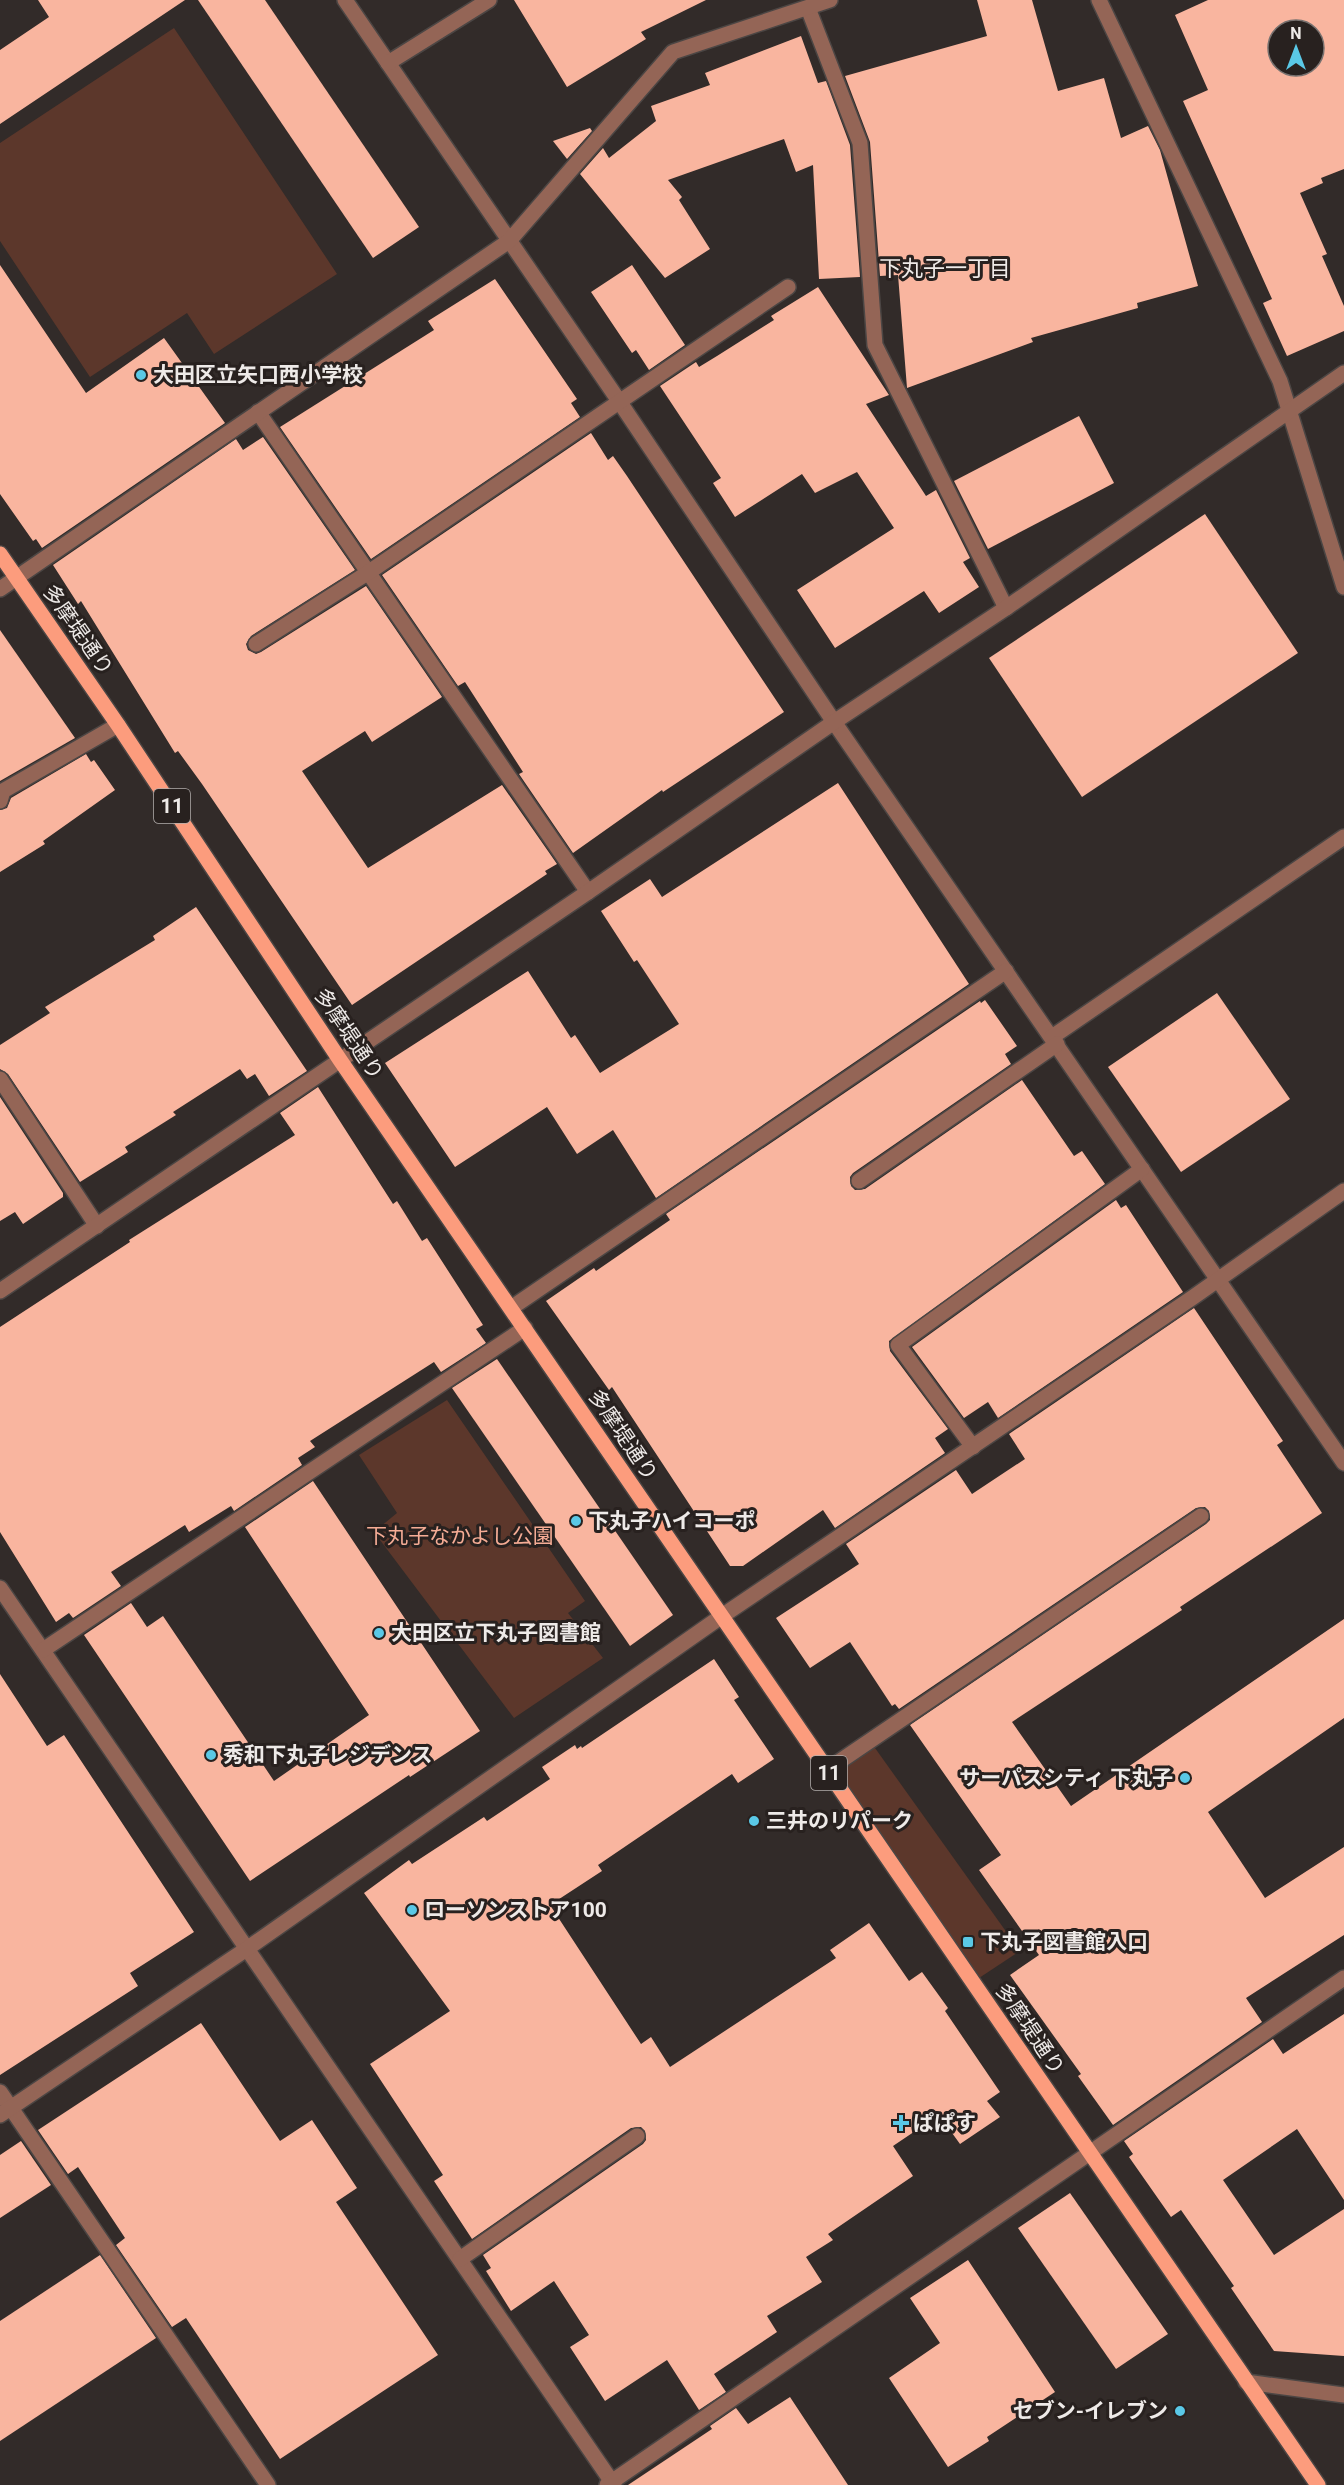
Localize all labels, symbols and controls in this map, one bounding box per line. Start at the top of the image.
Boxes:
north arrow [1266,18,1326,78]
text: N [1290,24,1302,43]
district label: 下丸子一丁目 [879,256,1011,281]
place label: 大田区立矢口西小学校 [153,363,363,387]
marker: 大田区立矢口西小学校 [134,368,148,382]
street label: 多摩堤通り [38,580,118,680]
road number: 11 [154,789,190,823]
street label: 多摩堤通り [310,984,388,1084]
street label: 多摩堤通り [584,1385,662,1485]
place label: 下丸子ハイコーポ [588,1509,756,1533]
marker: 下丸子ハイコーポ [569,1514,583,1528]
park label: 下丸子なかよし公園 [366,1524,554,1548]
place label: 大田区立下丸子図書館 [391,1621,601,1645]
marker: 大田区立下丸子図書館 [372,1626,386,1640]
place label: 秀和下丸子レジデンス [223,1743,433,1767]
marker: 秀和下丸子レジデンス [204,1748,218,1762]
road number: 11 [811,1756,847,1790]
place label: サーパスシティ 下丸子 [959,1766,1173,1790]
marker: サーパスシティ 下丸子 [1178,1771,1192,1785]
place label: 三井のリパーク [766,1809,913,1833]
marker: 三井のリパーク [747,1814,761,1828]
place label: ローソンストア100 [424,1898,607,1922]
marker: ローソンストア100 [405,1903,419,1917]
place label: 下丸子図書館入口 [980,1930,1148,1954]
marker: 下丸子図書館入口 [961,1935,975,1949]
street label: 多摩堤通り [991,1979,1069,2079]
place label: ぱぱす [913,2111,976,2135]
marker: ぱぱす [894,2116,908,2130]
place label: セブン-イレブン [1013,2399,1168,2423]
marker: セブン-イレブン [1173,2404,1187,2418]

